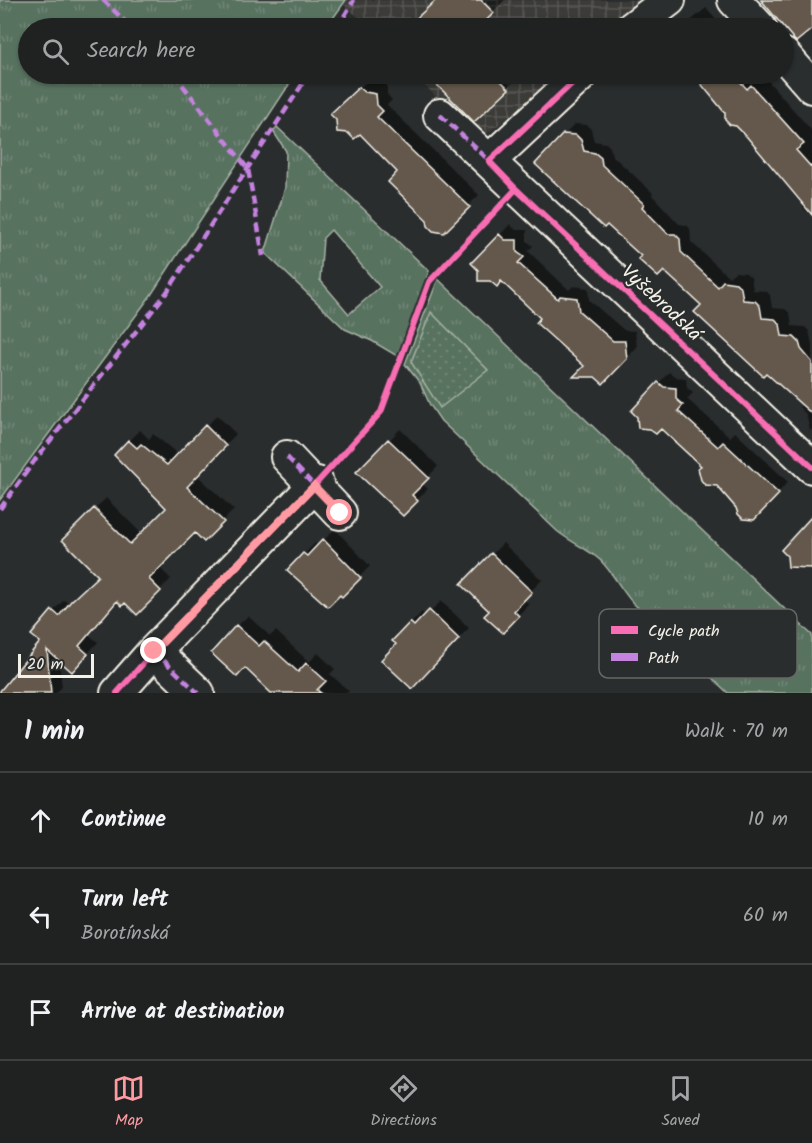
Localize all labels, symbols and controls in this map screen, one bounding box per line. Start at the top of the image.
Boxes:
search box [18,18,794,84]
text: Search here [87,34,195,69]
icon: search [39,35,72,68]
street label: Vyšebrodská [613,257,710,351]
route start [326,499,352,525]
legend [599,609,797,678]
text: Cycle path [648,619,720,644]
route end [140,637,166,663]
text: Path [648,646,679,671]
scale bar [18,651,94,678]
text: 20 m [27,652,63,677]
text: 1 min [24,711,84,753]
text: Walk · 70 m [685,716,788,748]
text: Continue [81,803,166,838]
icon: ahead [24,804,57,837]
text: 10 m [748,804,788,836]
text: Turn left [81,883,168,918]
icon: left [24,900,57,933]
text: 60 m [743,900,788,932]
text: Borotínská [81,918,169,950]
text: Arrive at destination [81,995,284,1030]
icon: arrive [24,996,57,1029]
tab: Map [112,1072,145,1133]
tab: Directions [370,1072,437,1133]
tab: Saved [662,1072,700,1133]

